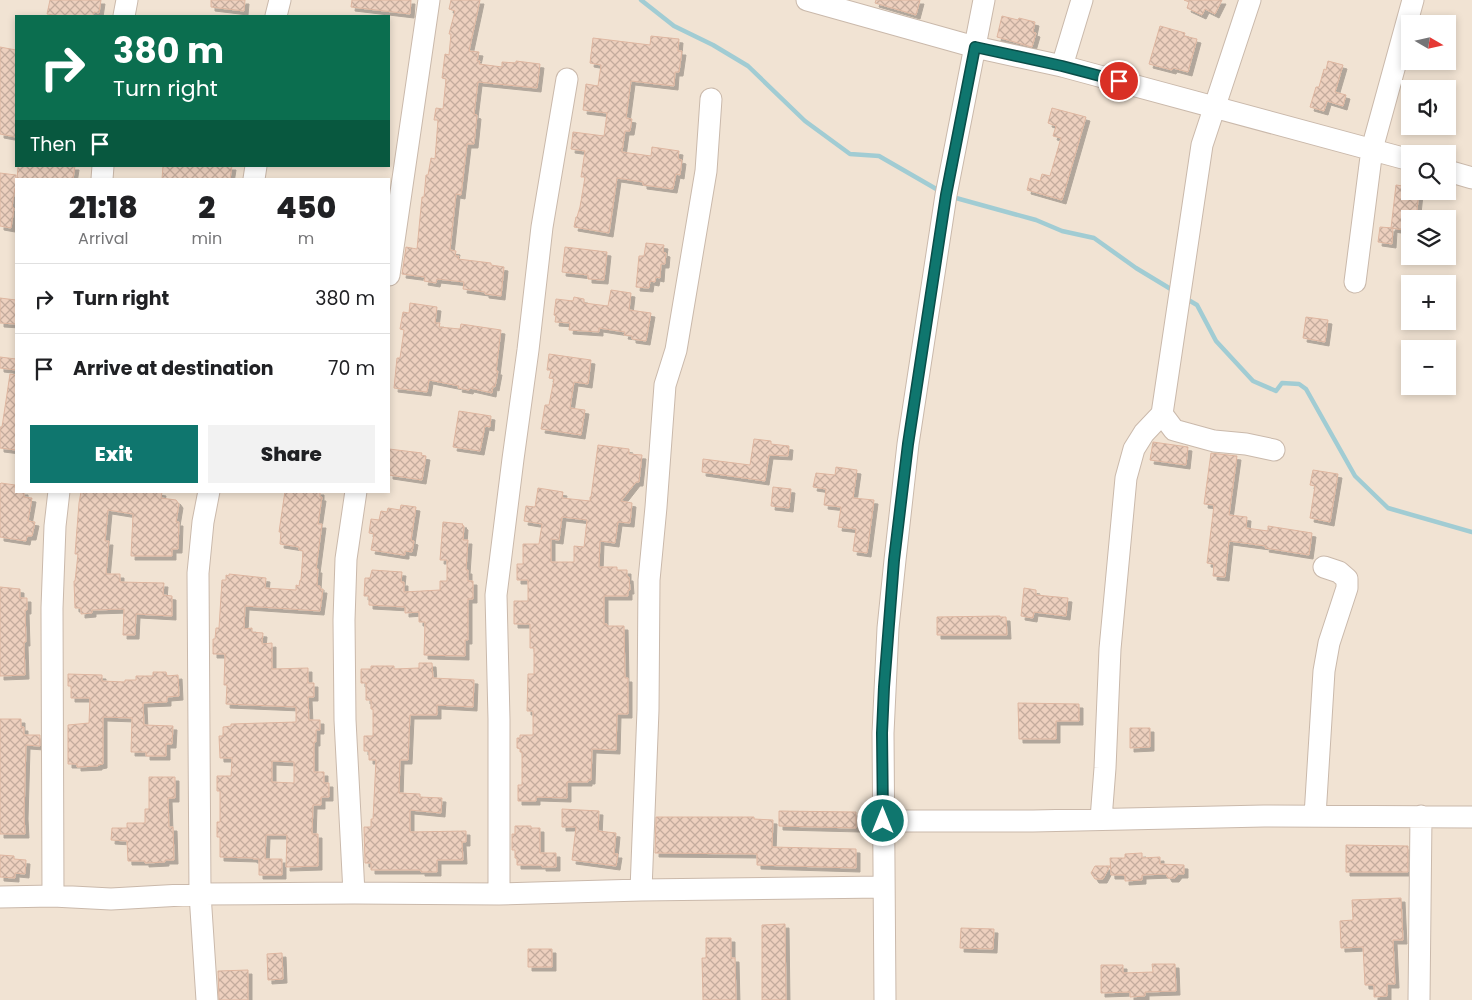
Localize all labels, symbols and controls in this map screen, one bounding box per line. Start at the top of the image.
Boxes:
north arrow [1401,15,1456,70]
map controls [1401,15,1456,395]
text: 380 m [113,26,224,75]
icon: right [30,35,95,100]
pin [1098,60,1140,102]
icon: arrive [1105,67,1133,95]
text: Turn right [113,73,218,104]
button: sound [1401,80,1456,135]
icon: arrive [86,130,114,158]
text: Then [30,131,76,158]
button: search [1401,145,1456,200]
text: 21:18 [69,186,138,229]
text: 2 [198,186,215,229]
text: 450 [276,186,336,229]
button: layers [1401,210,1456,265]
text: Arrival [78,227,128,250]
text: min [192,227,222,250]
text: m [298,227,314,250]
button: + [1401,275,1456,330]
icon: right [30,285,58,313]
text: Turn right [73,285,169,312]
text: 380 m [315,285,375,312]
button: − [1401,340,1456,395]
icon: arrive [30,355,58,383]
text: Arrive at destination [73,355,274,382]
text: 70 m [328,355,375,382]
button: Exit [30,425,198,483]
button: Share [208,425,375,483]
position arrow [856,794,908,846]

